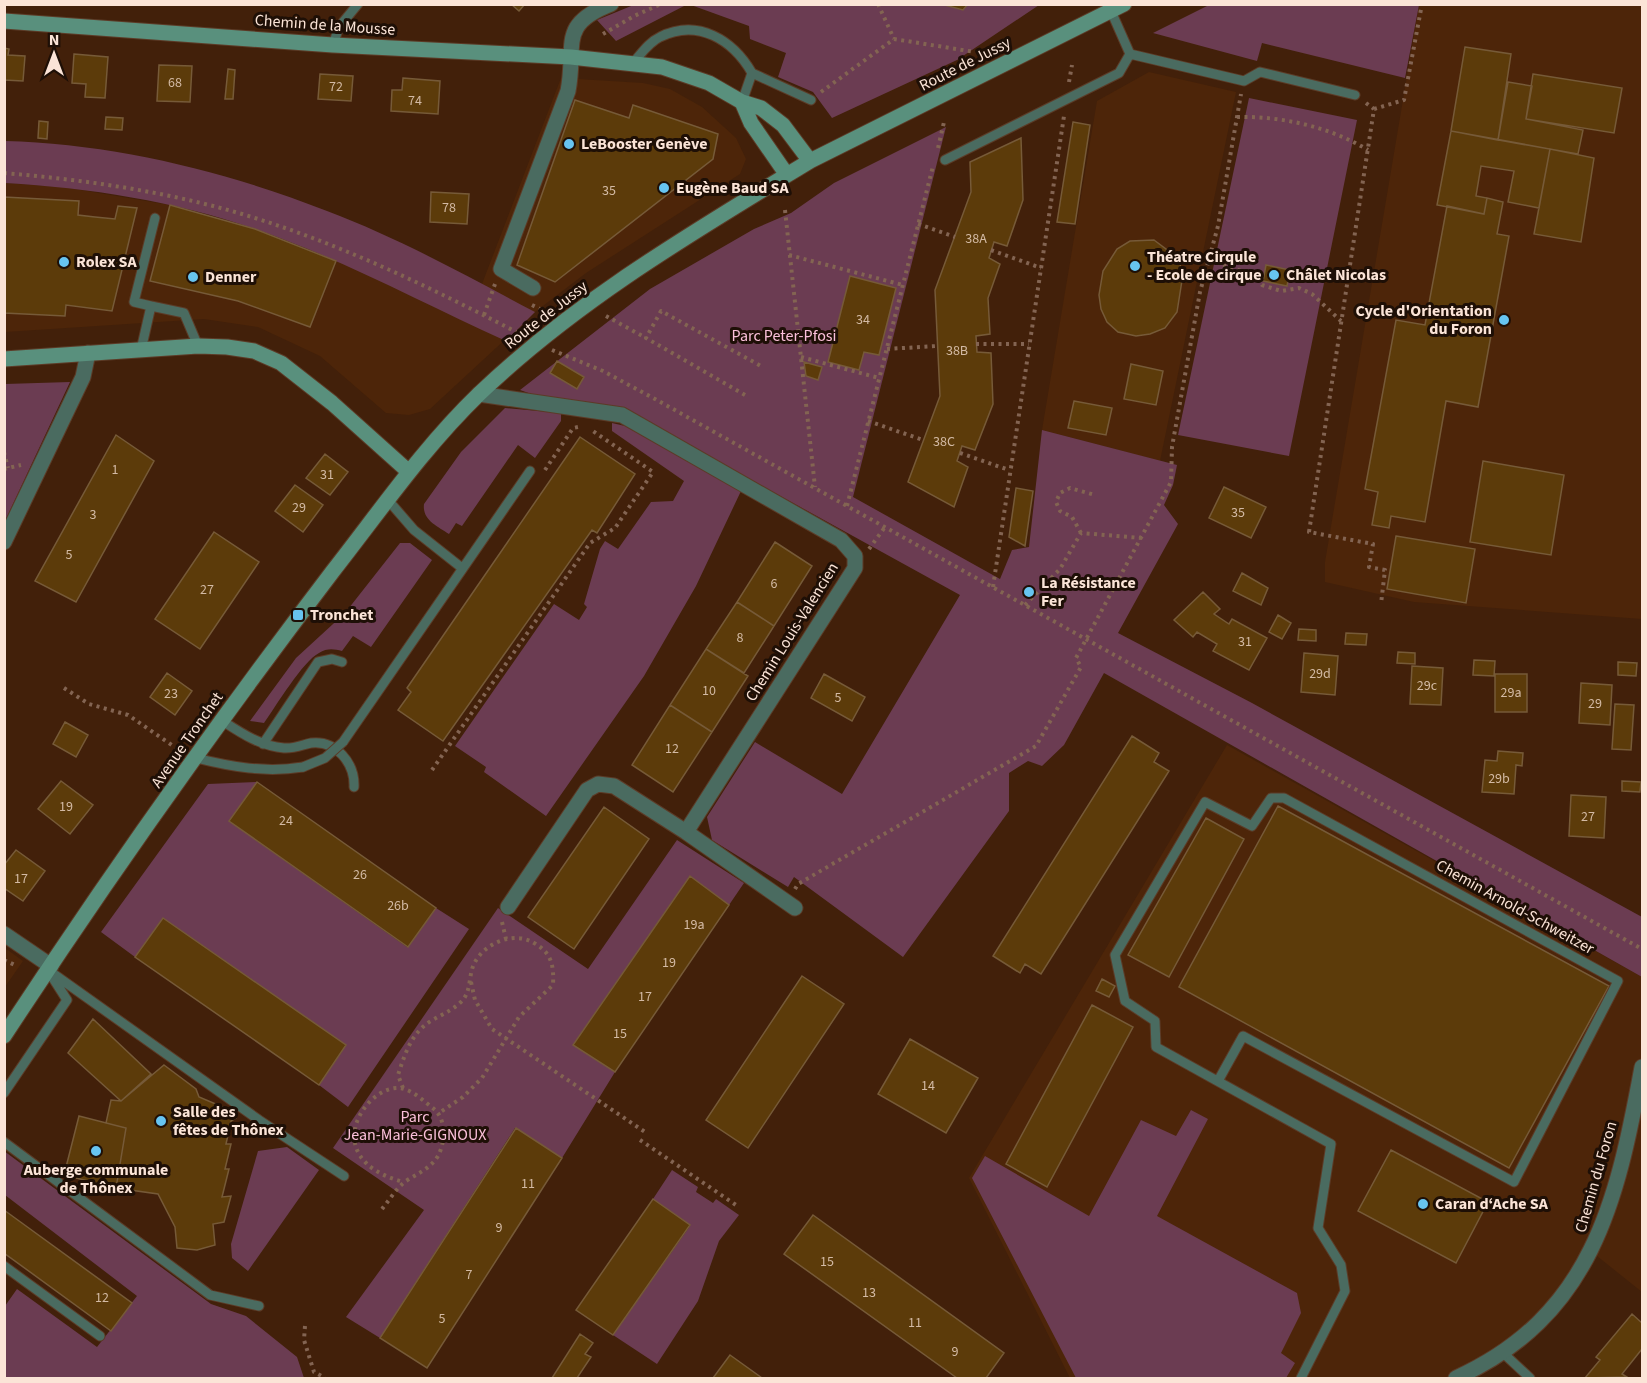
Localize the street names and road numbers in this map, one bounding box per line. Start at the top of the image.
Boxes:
street label: Chemin de la Mousse [254,9,396,41]
street label: Route de Jussy [915,31,1015,96]
street label: Route de Jussy [500,275,593,354]
street label: Chemin Louis-Valencien [740,558,844,706]
street label: Avenue Tronchet [146,687,229,792]
street label: Chemin Arnold-Schweitzer [1432,854,1598,960]
street label: Chemin du Foron [1570,1119,1622,1235]

